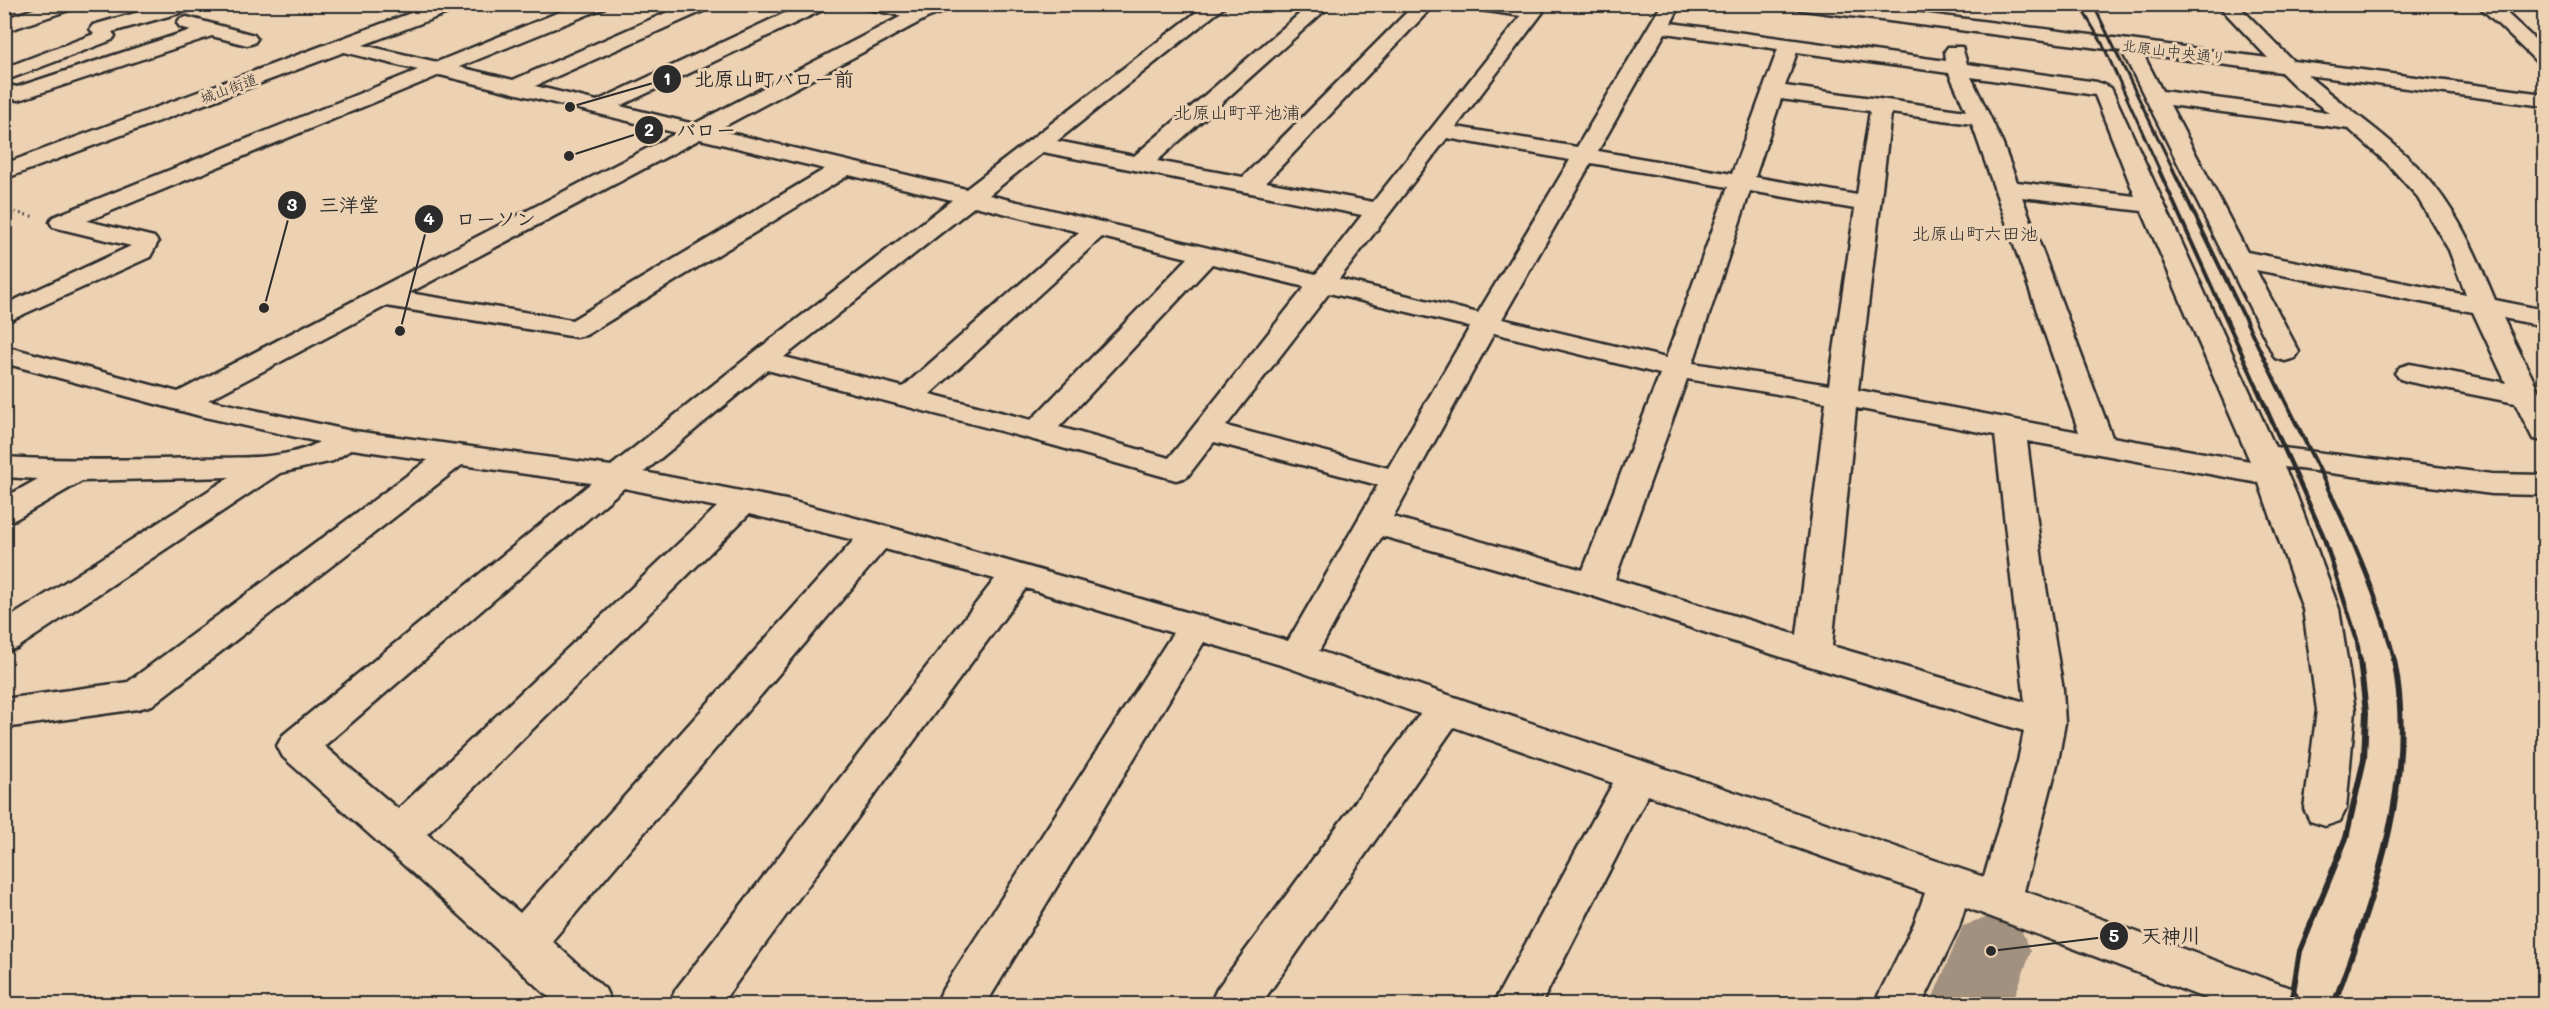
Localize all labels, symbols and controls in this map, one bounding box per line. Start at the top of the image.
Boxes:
street label: 北原山中央通り [2121,35,2227,67]
callout: 北原山町バロー前 [652,60,866,98]
text: 北原山町バロー前 [694,65,854,91]
text: 1 [663,66,671,90]
street label: 城山街道 [197,68,260,108]
district label: 北原山町平池浦 [1174,100,1300,124]
callout: バロー [634,111,748,149]
text: バロー [676,116,736,142]
text: 2 [644,117,654,141]
callout: 三洋堂 [277,186,391,224]
text: 三洋堂 [319,191,379,217]
text: 3 [287,192,298,216]
callout: ローソン [414,200,548,238]
text: ローソン [456,205,536,231]
text: 4 [423,206,435,230]
district label: 北原山町六田池 [1912,221,2038,245]
callout: 天神川 [2099,917,2213,955]
text: 天神川 [2141,922,2201,948]
text: 5 [2109,923,2119,947]

